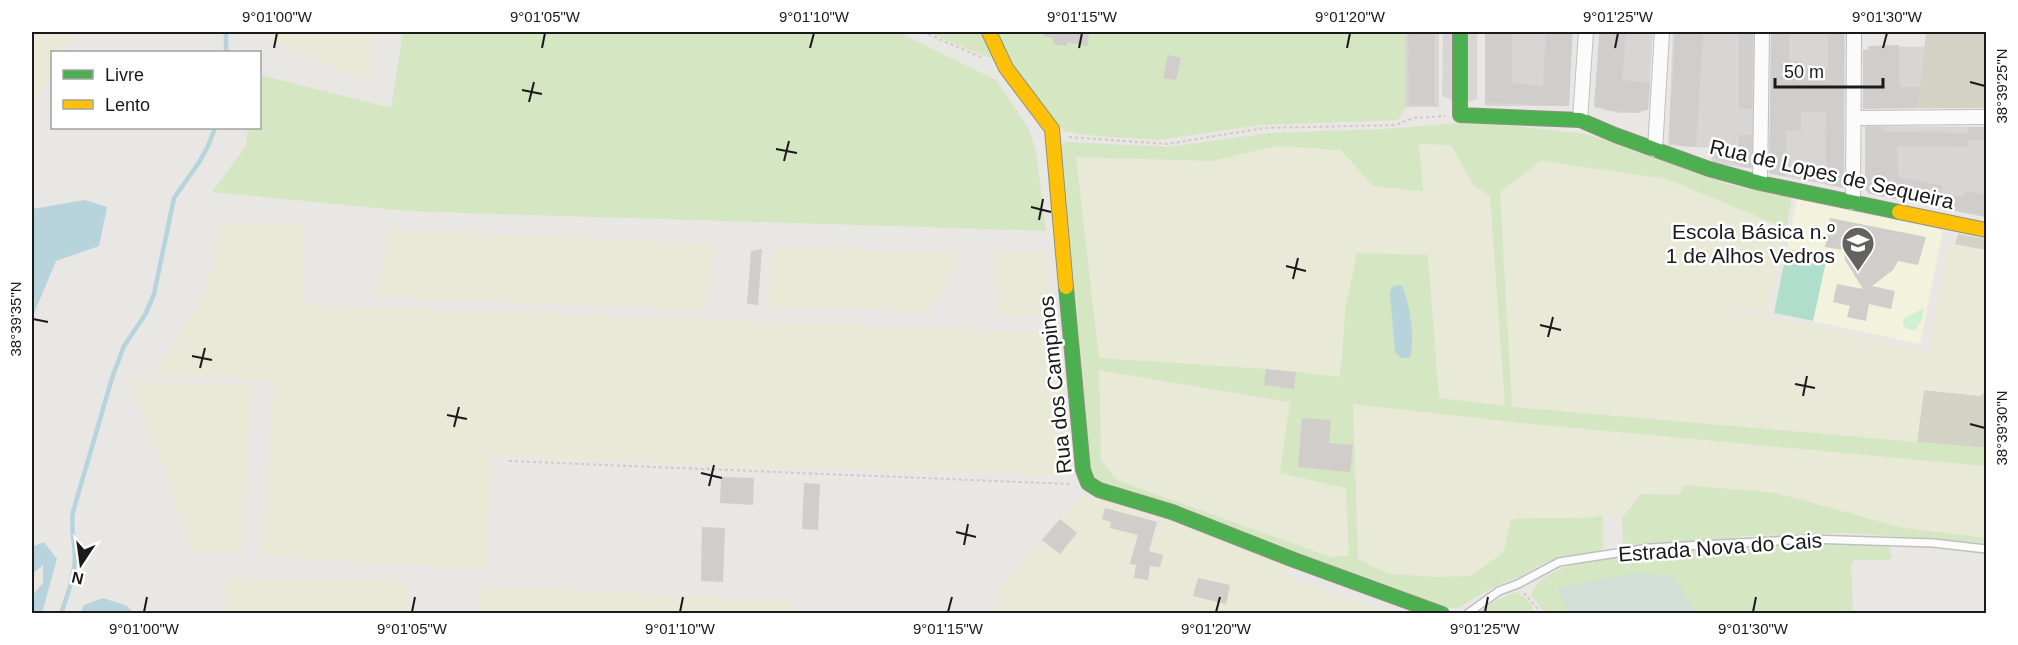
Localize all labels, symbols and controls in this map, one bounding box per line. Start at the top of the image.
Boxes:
text: 9°01'00"W [242,8,313,25]
text: 9°01'05"W [510,8,581,25]
text: 9°01'10"W [779,8,850,25]
text: 9°01'15"W [1047,8,1118,25]
text: 9°01'20"W [1315,8,1386,25]
text: 9°01'25"W [1583,8,1654,25]
text: 9°01'30"W [1852,8,1923,25]
text: 38°39'25"N [1993,48,2010,124]
legend [51,51,261,129]
scale bar [1775,51,1883,89]
text: 50 m [1784,62,1824,82]
text: Livre [105,65,144,85]
text: Lento [105,95,150,115]
street label: Rua de Lopes de Sequeira [1708,135,1957,213]
place label: Escola Básica n.º 1 de Alhos Vedros [1666,220,1835,267]
school or university icon: Escola Básica n.º 1 de Alhos Vedros [1840,225,1876,272]
text: 38°39'35"N [7,281,24,357]
street label: Rua dos Campinos [1034,295,1076,475]
text: 38°39'30"N [1993,390,2010,466]
street label: Estrada Nova do Cais [1617,528,1823,566]
north arrow [51,534,111,594]
text: N [70,569,85,588]
text: 9°01'00"W [109,620,180,637]
text: 9°01'05"W [377,620,448,637]
text: 9°01'10"W [645,620,716,637]
text: 9°01'15"W [913,620,984,637]
text: 9°01'20"W [1181,620,1252,637]
text: 9°01'25"W [1450,620,1521,637]
text: 9°01'30"W [1718,620,1789,637]

